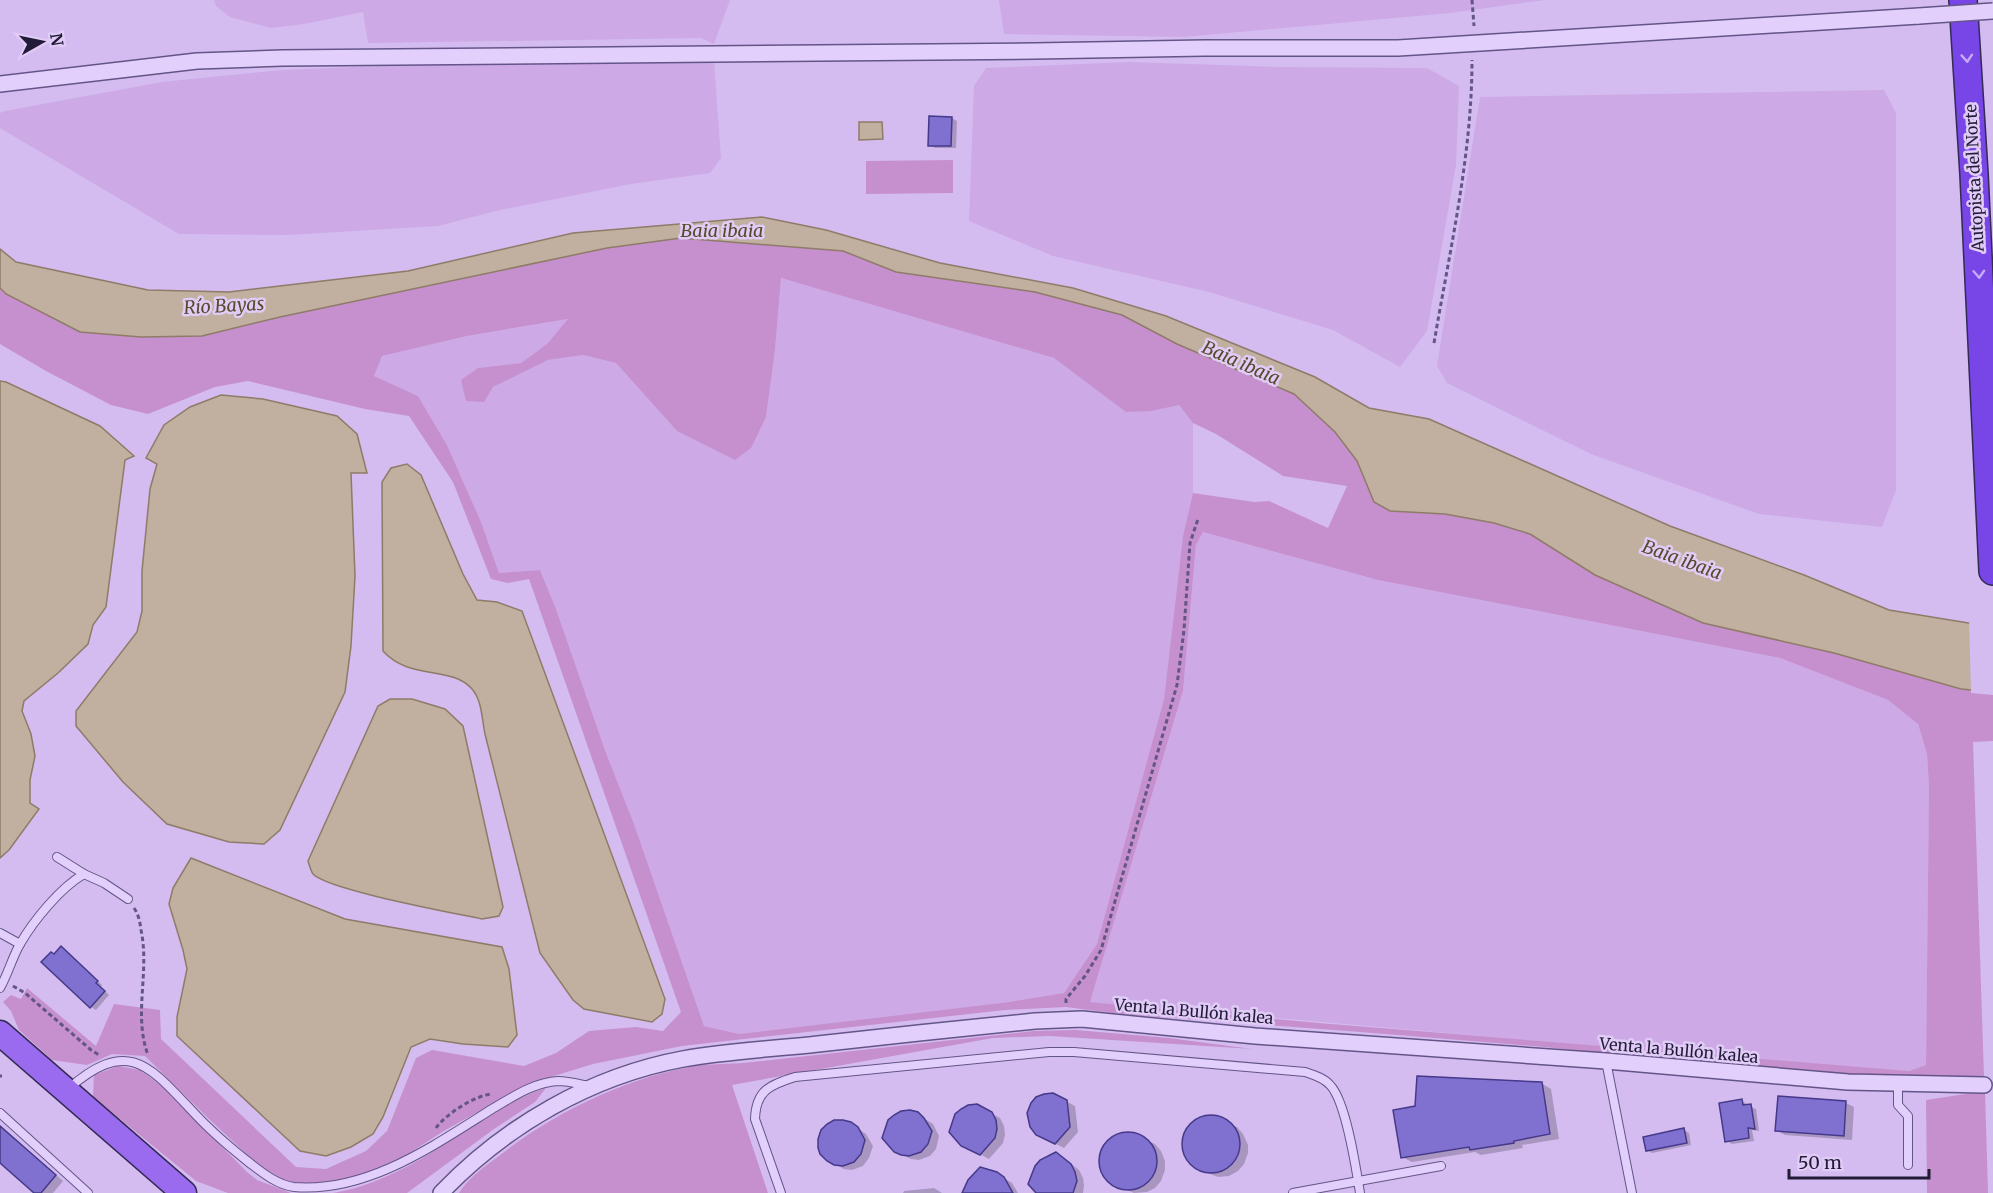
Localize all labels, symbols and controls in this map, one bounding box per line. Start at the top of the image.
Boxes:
north arrow [12,12,72,72]
text: N [46,32,68,48]
one-way arrow [1960,54,1973,63]
street label: Autopista del Norte [1960,104,1988,253]
water label: Baia ibaia [681,219,763,242]
one-way arrow [1973,270,1986,279]
water label: Río Bayas [183,292,265,319]
water label: Baia ibaia [1199,335,1284,390]
water label: Baia ibaia [1639,535,1725,584]
street label: Venta la Bullón kalea [1113,994,1275,1028]
street label: Venta la Bullón kalea [1598,1033,1760,1067]
scale bar [1789,1142,1928,1180]
text: 50 m [1798,1151,1842,1174]

